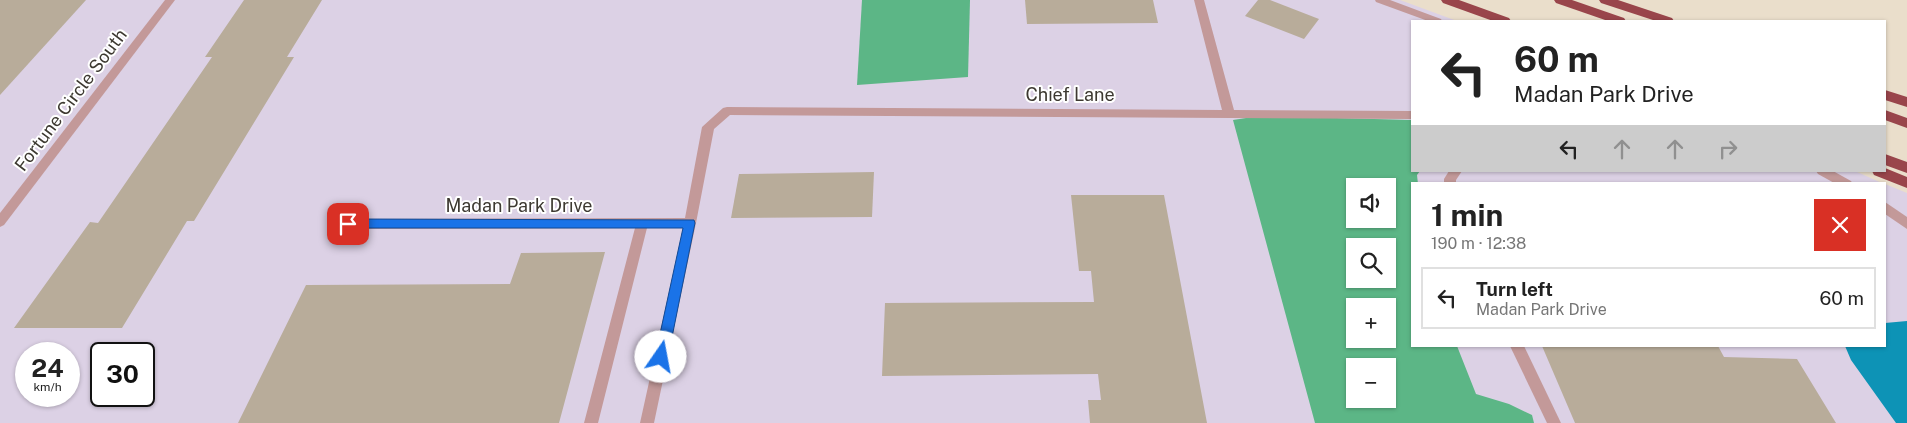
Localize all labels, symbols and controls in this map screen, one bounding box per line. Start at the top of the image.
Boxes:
street label: Fortune Circle South [10,24,131,175]
text: 60 m [1514,39,1599,80]
icon: left [1431,40,1496,105]
text: Madan Park Drive [1514,81,1694,107]
street label: Chief Lane [1025,84,1115,105]
icon: left [1555,135,1583,163]
icon: ahead [1608,135,1636,163]
icon: ahead [1661,135,1689,163]
icon: right [1714,135,1742,163]
map controls [1346,178,1396,408]
button: sound [1346,178,1396,228]
street label: Madan Park Drive [445,195,593,216]
text: 1 min [1431,197,1503,233]
button: close [1814,199,1866,251]
pin [327,203,369,245]
icon: arrive [334,210,362,238]
text: 190 m · 12:38 [1431,234,1526,253]
button: search [1346,238,1396,288]
text: Turn left [1476,278,1553,300]
icon: left [1433,284,1461,312]
text: 60 m [1820,287,1864,309]
button: + [1346,298,1396,348]
text: Madan Park Drive [1476,300,1607,319]
position arrow [634,330,686,382]
speed limit sign: 30 [90,342,155,407]
text: 24 [31,353,64,383]
button: − [1346,358,1396,408]
text: km/h [33,380,62,394]

